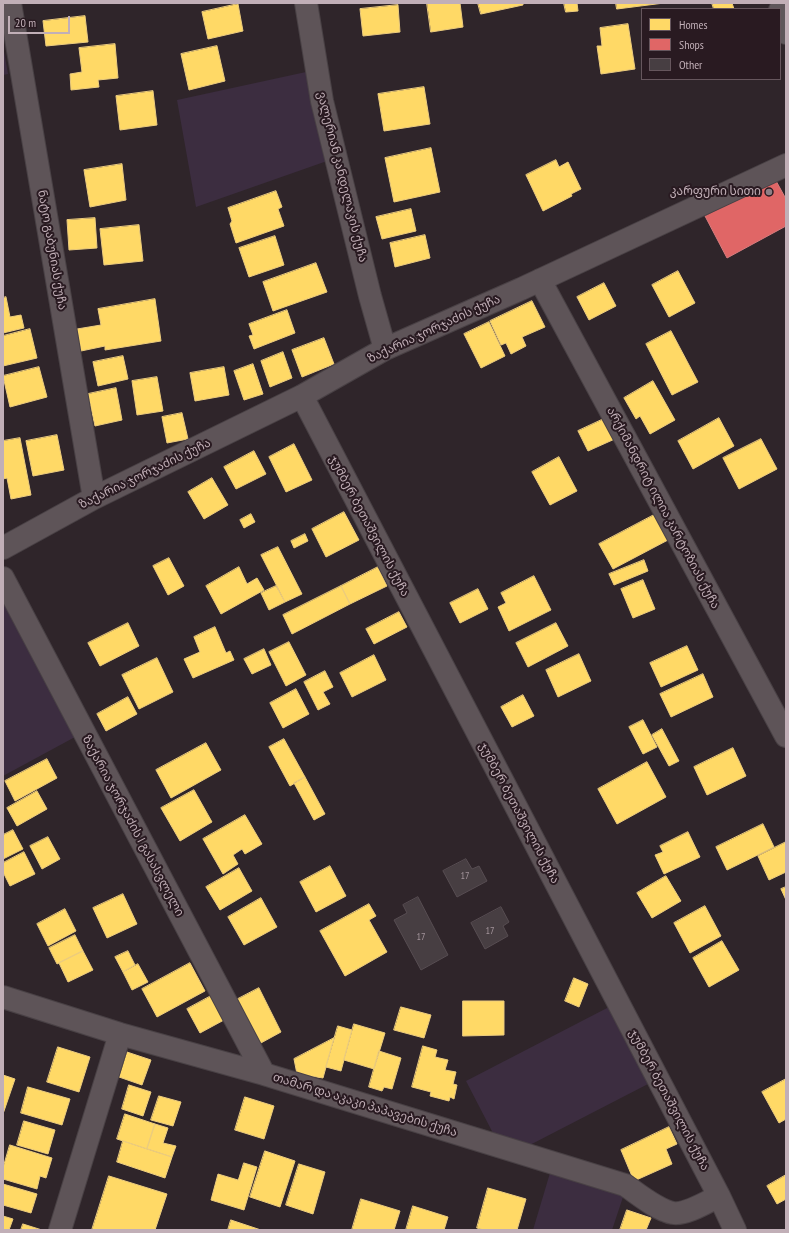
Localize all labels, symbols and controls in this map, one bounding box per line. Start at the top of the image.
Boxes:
scale bar [10,8,72,34]
legend [641,8,781,80]
text: 20 m [15,15,36,30]
text: Homes [679,17,707,32]
text: Shops [679,37,704,52]
text: Other [679,57,702,72]
street label: ვალერიან კანდელაკის ქუჩა [314,90,370,264]
place label: კარფური სითი [670,185,761,199]
marker: კარფური სითი [764,187,774,197]
street label: ნატო გაბუნიას ქუჩა [34,189,70,311]
street label: ზაქარია ჯორჯაძის ქუჩა [366,292,502,366]
street label: არქიმანდრიტ ილია კარტოზიას ქუჩა [603,405,723,611]
street label: ზაქარია ჯორჯაძის ქუჩა [77,436,213,512]
street label: ჯუმბერ ბეთაშვილის ქუჩა [326,453,412,599]
street label: ზაქარია ჯორჯაძის I გასასვლელი [79,733,187,919]
street label: ჯუმბერ ბეთაშვილის ქუჩა [476,740,562,886]
house number: 17 [461,870,469,882]
house number: 17 [486,925,494,937]
house number: 17 [417,931,425,943]
street label: ჯუმბერ ბეთაშვილის ქუჩა [626,1027,712,1173]
street label: თამარ და აკაკი პაპავების ქუჩა [271,1070,459,1140]

